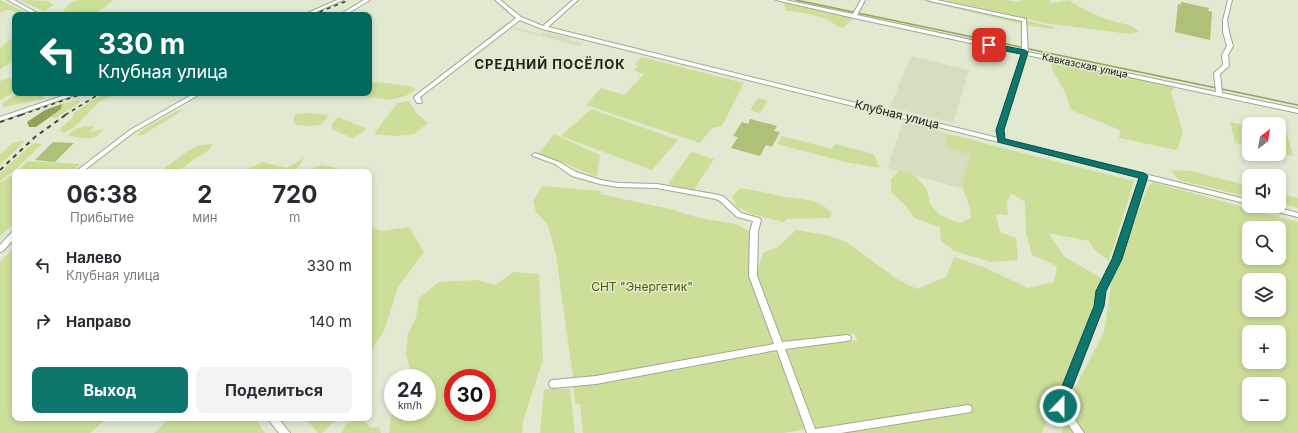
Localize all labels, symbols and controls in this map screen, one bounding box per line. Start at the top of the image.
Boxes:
text: 330 m [98,27,185,61]
icon: left [32,28,84,80]
pin [972,28,1006,62]
icon: arrive [978,34,1000,56]
street label: Кавказская улица [1041,50,1129,80]
district label: СРЕДНИЙ ПОСЁЛОК [474,56,626,72]
text: Клубная улица [98,61,228,82]
street label: Клубная улица [853,96,941,132]
north arrow [1242,117,1286,161]
map controls [1242,117,1286,421]
button: sound [1242,169,1286,213]
text: 06:38 [67,180,138,209]
text: 2 [197,180,212,209]
text: 720 [272,180,317,209]
text: Прибытие [70,209,134,225]
text: мин [192,209,218,225]
text: m [289,209,300,225]
button: search [1242,221,1286,265]
text: Налево [66,248,122,267]
icon: left [32,254,54,276]
text: 330 m [307,256,352,275]
text: Клубная улица [66,267,160,283]
button: layers [1242,273,1286,317]
park label: СНТ "Энергетик" [591,279,693,294]
icon: right [32,310,54,332]
text: Направо [66,312,131,331]
text: 140 m [309,312,352,331]
button: + [1242,325,1286,369]
button: Выход [32,367,188,413]
button: Поделиться [196,367,352,413]
speed limit sign: 30 [444,369,496,421]
button: − [1242,377,1286,421]
text: 24 [397,378,423,402]
position arrow [1039,385,1081,427]
text: km/h [398,399,422,411]

